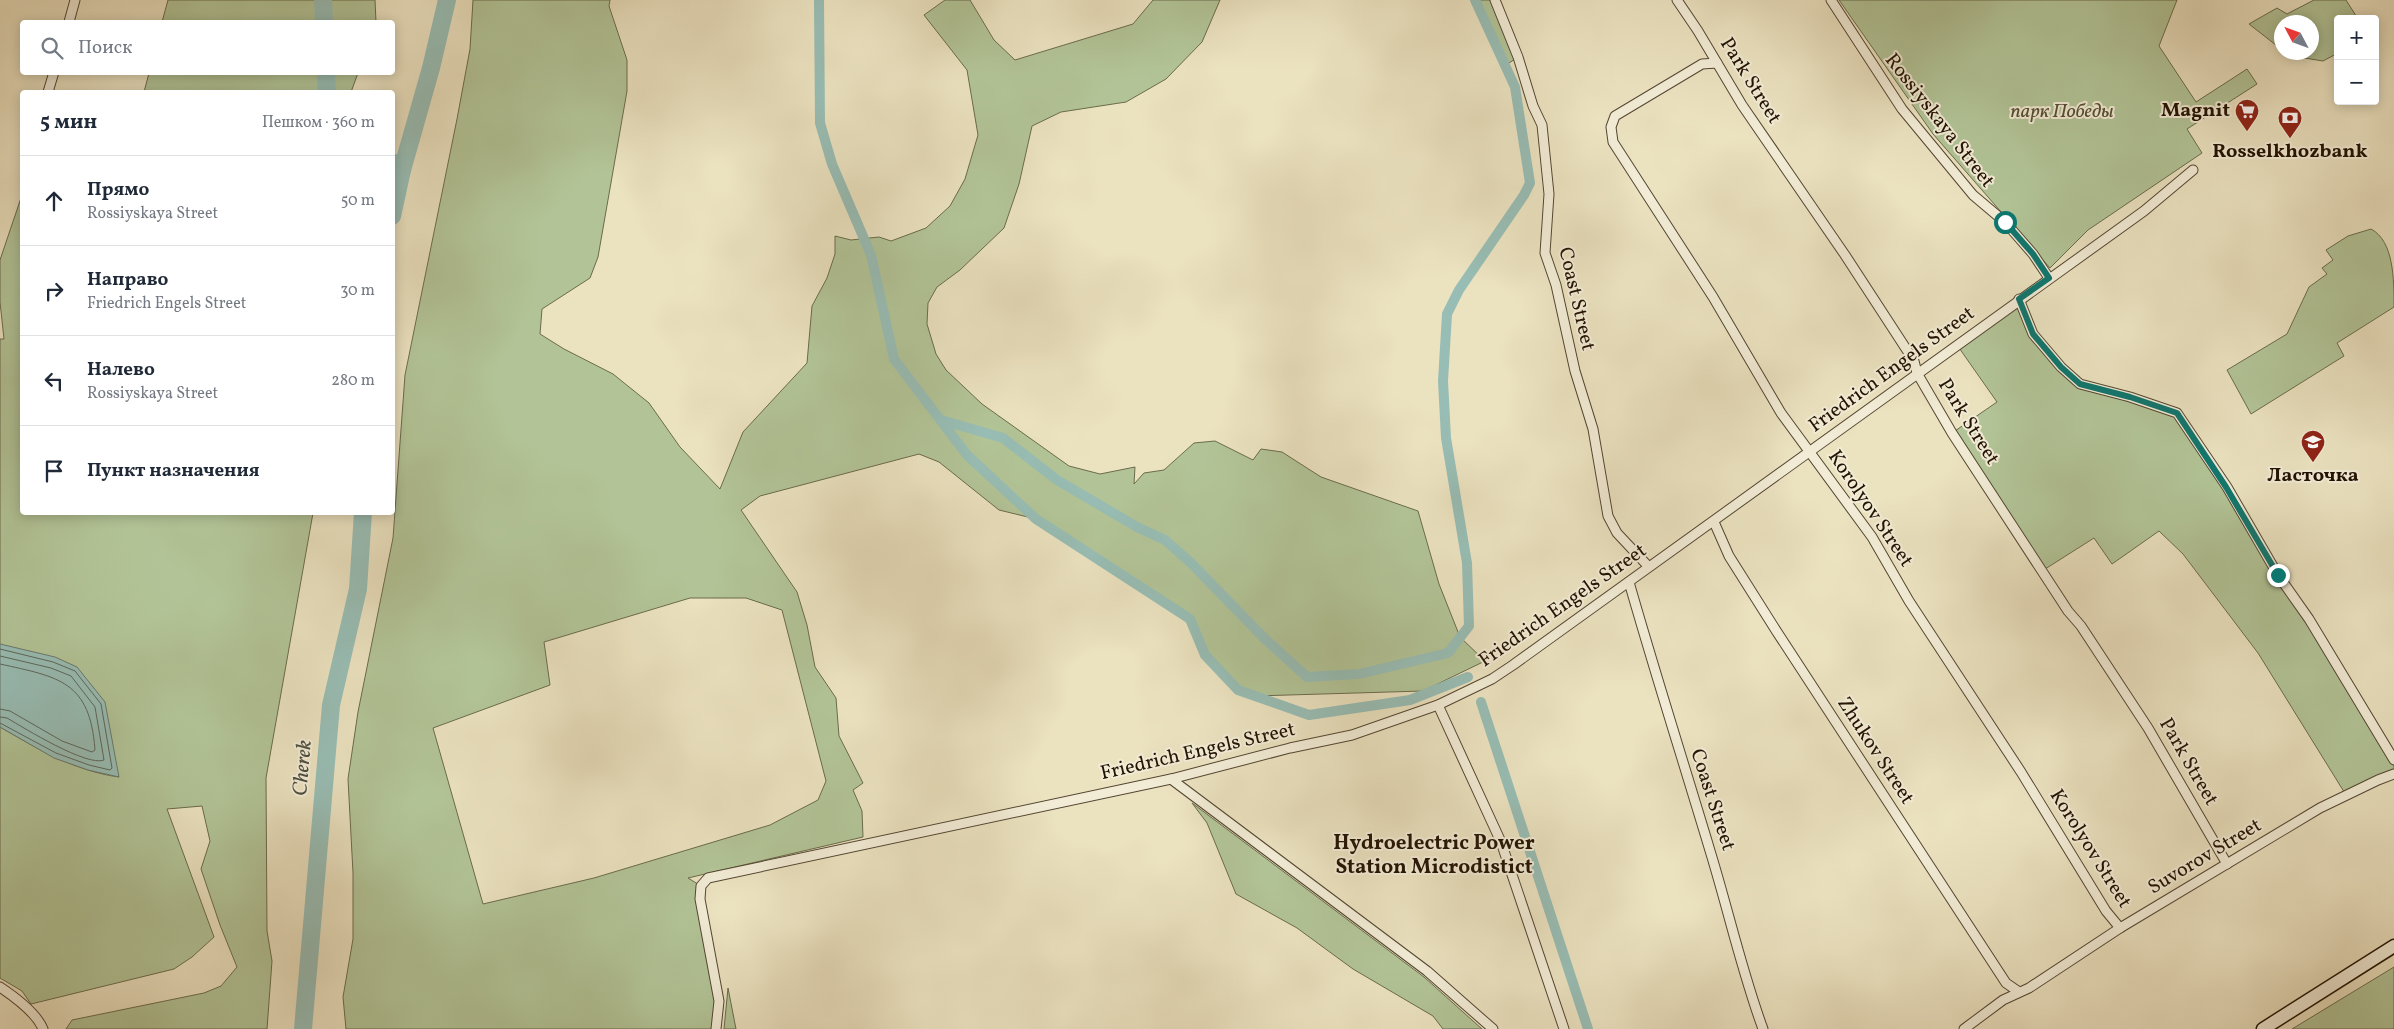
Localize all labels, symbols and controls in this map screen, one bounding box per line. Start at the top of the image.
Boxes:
north arrow [2274,15,2319,60]
map controls [2334,15,2379,105]
button: + [2334,15,2379,60]
search box [20,20,395,75]
street label: Park Street [1712,32,1788,130]
icon: search [38,34,66,62]
text: Поиск [78,35,132,61]
street label: Rossiyskaya Street [1878,48,2000,194]
button: − [2334,60,2379,105]
place label: Magnit [2161,97,2230,125]
park label: парк Победы [2010,98,2114,126]
supermarket icon: Magnit [2234,98,2260,132]
bank icon: Rosselkhozbank [2277,105,2303,139]
text: 5 мин [40,108,97,137]
text: Пешком · 360 m [262,112,375,134]
place label: Rosselkhozbank [2212,138,2368,166]
text: Прямо [87,177,149,203]
icon: ahead [40,187,68,215]
text: 50 m [341,190,375,212]
text: Rossiyskaya Street [87,203,218,225]
route start [1994,211,2017,234]
street label: Coast Street [1550,244,1602,354]
text: Направо [87,267,169,293]
icon: right [40,277,68,305]
text: 30 m [340,280,375,302]
text: Friedrich Engels Street [87,293,246,315]
street label: Friedrich Engels Street [1803,300,1981,440]
text: Налево [87,357,155,383]
icon: left [40,367,68,395]
text: 280 m [331,370,375,392]
street label: Park Street [1930,373,2006,471]
text: Rossiyskaya Street [87,383,218,405]
school or university icon: Ласточка [2300,429,2326,463]
street label: Korolyov Street [1820,445,1920,573]
icon: arrive [40,457,68,485]
text: Пункт назначения [87,458,260,484]
place label: Ласточка [2267,462,2359,490]
street label: Friedrich Engels Street [1473,537,1653,675]
route end [2267,564,2290,587]
street label: Zhukov Street [1830,692,1920,810]
street label: Park Street [2152,713,2224,811]
street label: Friedrich Engels Street [1098,716,1298,788]
water label: Cherek [286,739,320,797]
street label: Coast Street [1682,745,1742,855]
street label: Korolyov Street [2042,784,2138,914]
street label: Suvorov Street [2143,812,2267,902]
district label: Hydroelectric Power Station Microdistict [1333,829,1535,882]

